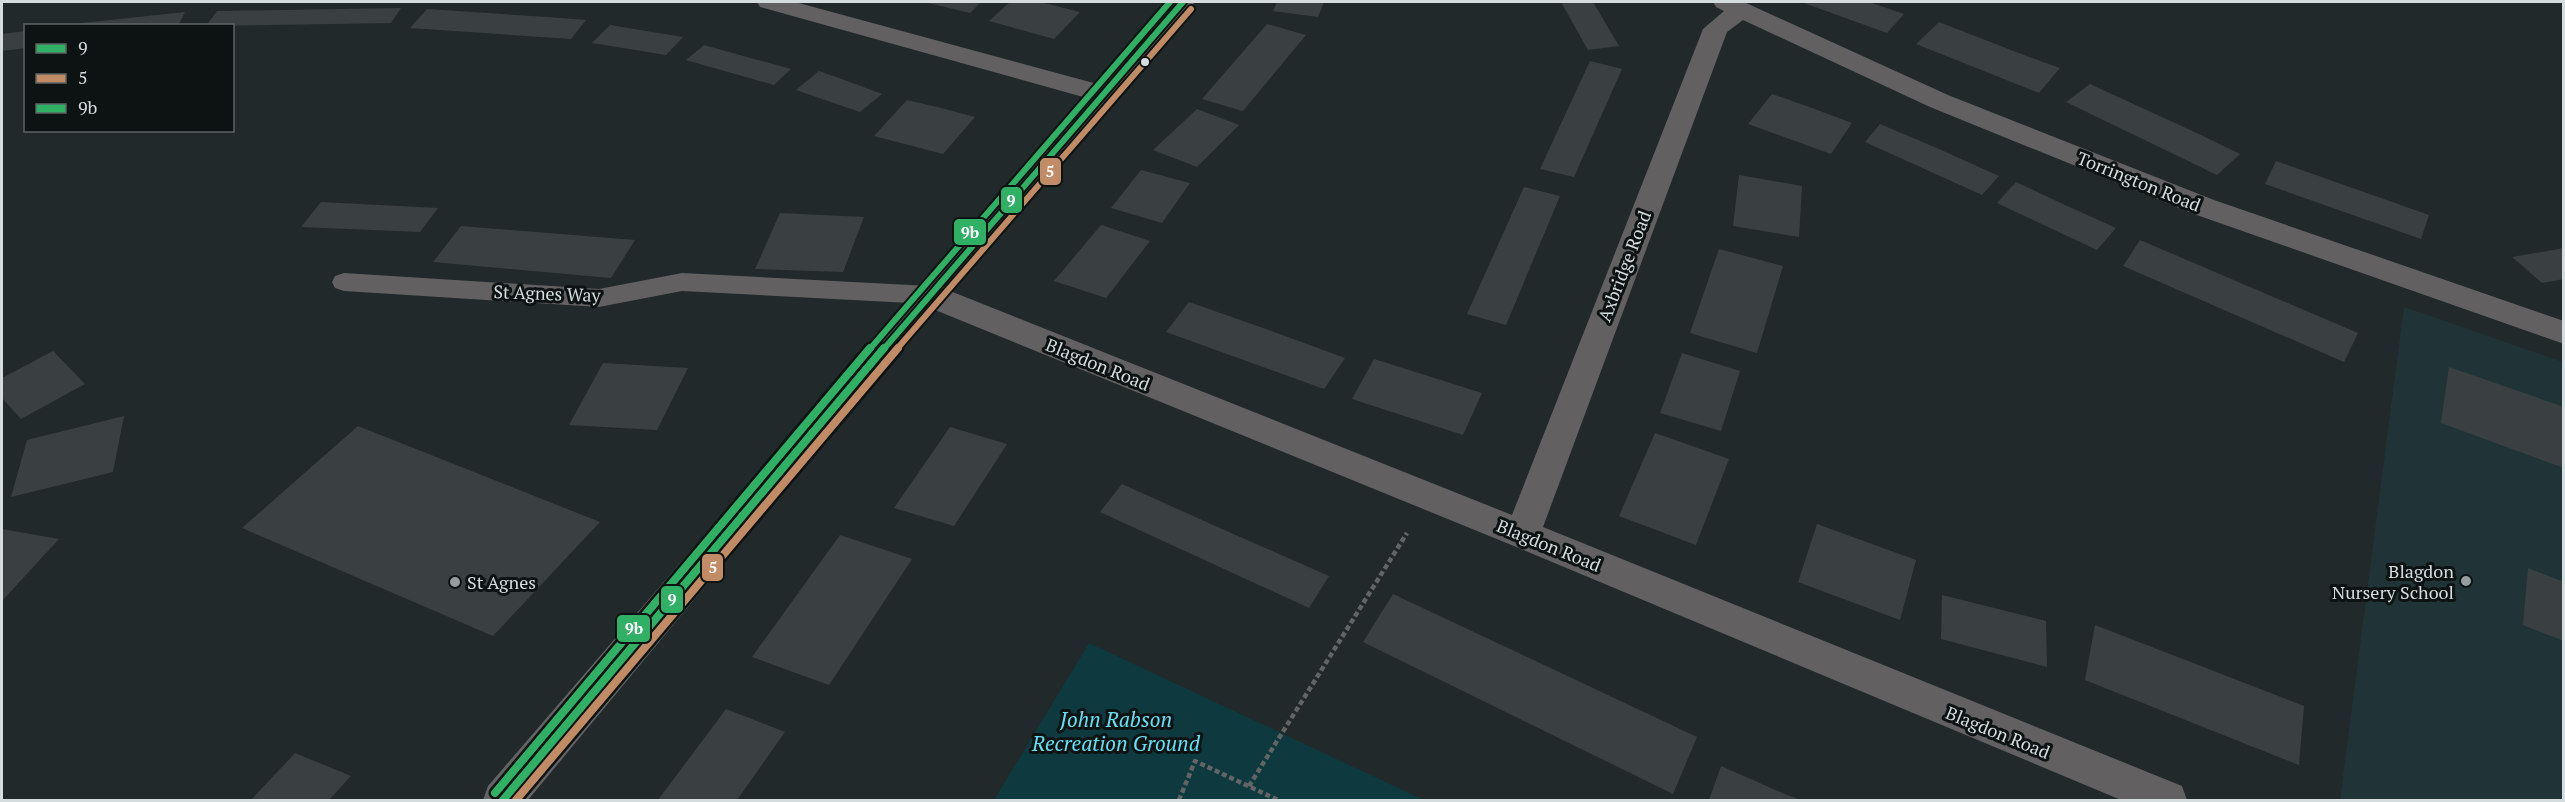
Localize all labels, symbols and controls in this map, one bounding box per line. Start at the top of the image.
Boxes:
legend [24,24,234,132]
text: 9 [78,35,88,59]
unlabelled marker [1139,56,1151,68]
text: 5 [78,65,88,89]
text: 9b [78,95,98,119]
street label: Torrington Road [2074,145,2204,217]
line badge: 5 [1039,157,1062,186]
text: 5 [1045,160,1055,182]
line badge: 9 [1000,186,1023,214]
text: 9 [1006,189,1016,211]
street label: Axbridge Road [1592,207,1656,325]
line badge: 9b [953,218,987,246]
text: 9b [961,221,979,243]
street label: St Agnes Way [493,279,602,307]
street label: Blagdon Road [1042,332,1154,396]
street label: Blagdon Road [1493,513,1605,577]
line badge: 5 [701,553,724,582]
text: 5 [708,556,718,578]
place label: Blagdon Nursery School [2332,559,2454,604]
place label: St Agnes [467,570,536,594]
marker: Blagdon Nursery School [2459,574,2473,588]
marker: St Agnes [448,575,462,589]
line badge: 9 [660,585,684,614]
text: 9 [667,588,677,610]
line badge: 9b [616,614,651,643]
text: 9b [625,617,643,639]
street label: Blagdon Road [1942,700,2054,764]
park label: John Rabson Recreation Ground [1031,705,1201,757]

